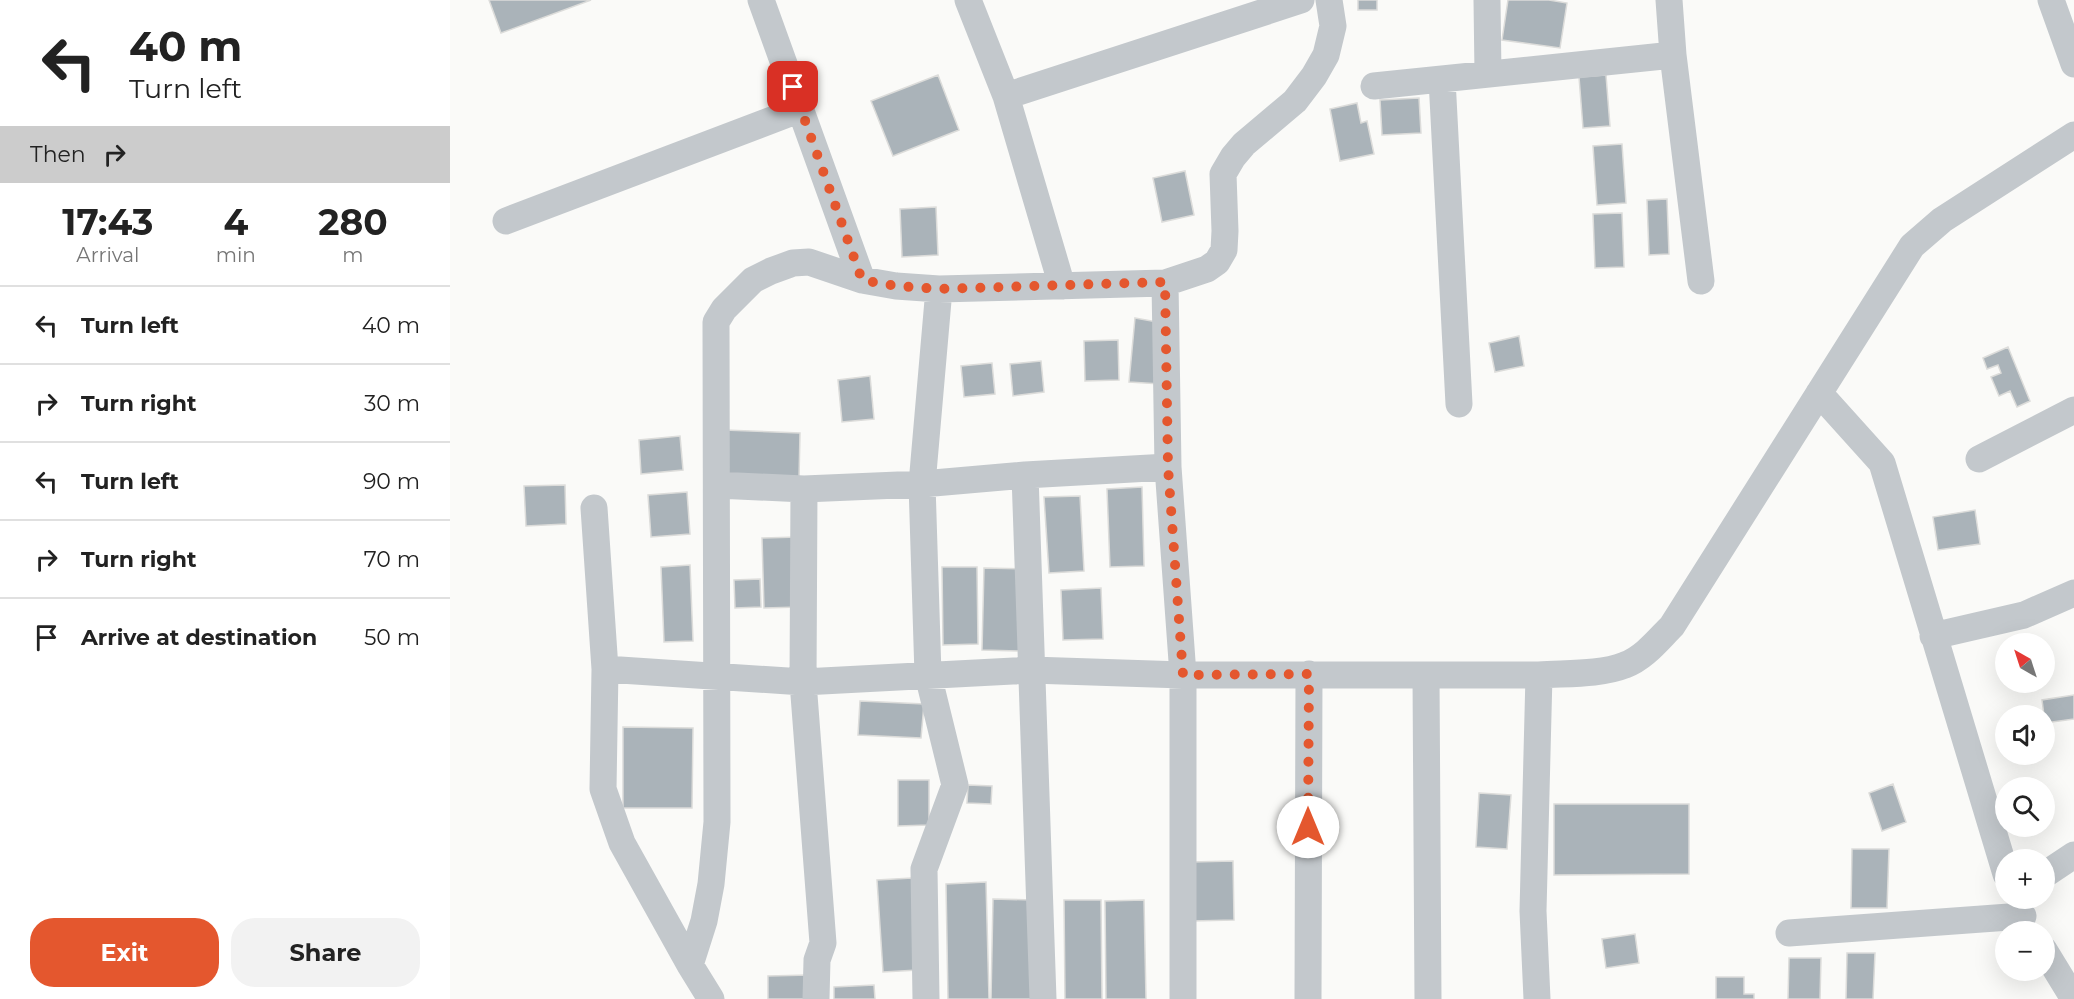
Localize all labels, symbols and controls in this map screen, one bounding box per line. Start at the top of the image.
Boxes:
text: 40 m [129,20,242,72]
icon: left [30,24,108,102]
pin [767,61,818,112]
icon: arrive [776,70,809,103]
text: Turn left [129,72,242,105]
icon: right [98,138,131,171]
text: Then [30,141,86,168]
text: 17:43 [62,200,153,244]
text: 4 [223,200,248,244]
text: 280 [318,200,388,244]
text: Arrival [76,243,139,267]
text: min [216,243,256,267]
text: m [342,243,364,267]
icon: left [30,309,63,342]
text: Turn left [81,312,179,339]
text: 40 m [362,312,420,339]
icon: right [30,387,63,420]
text: Turn right [81,390,196,417]
text: 30 m [364,390,420,417]
icon: left [30,465,63,498]
text: Turn left [81,468,179,495]
text: 90 m [363,468,420,495]
icon: right [30,543,63,576]
text: Turn right [81,546,196,573]
text: 70 m [364,546,420,573]
icon: arrive [30,621,63,654]
text: Arrive at destination [81,624,317,651]
text: 50 m [364,624,420,651]
north arrow [1995,633,2055,693]
map controls [1995,633,2055,981]
button: sound [1995,705,2055,765]
button: search [1995,777,2055,837]
position arrow [1276,795,1340,859]
button: + [1995,849,2055,909]
button: Exit [30,918,219,987]
button: Share [231,918,420,987]
button: − [1995,921,2055,981]

